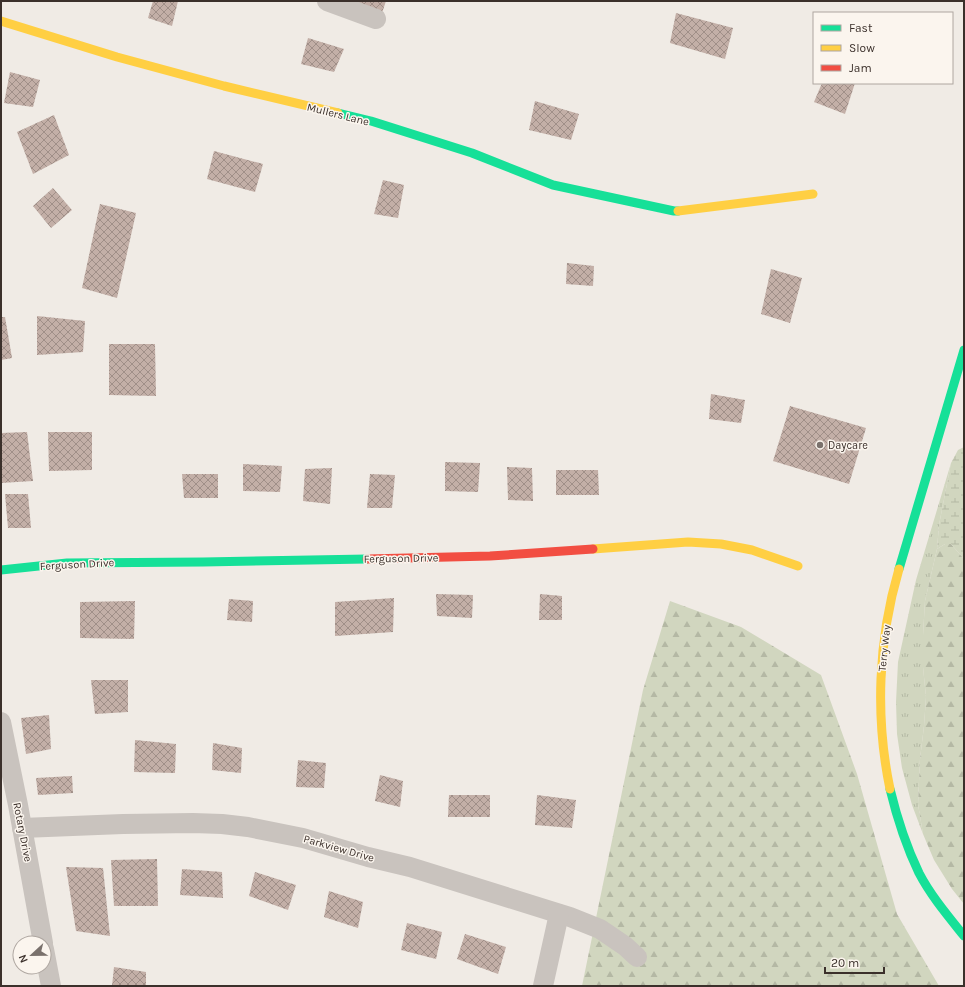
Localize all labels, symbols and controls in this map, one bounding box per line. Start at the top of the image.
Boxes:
legend [813,12,953,84]
text: Fast [849,21,873,35]
text: Slow [849,41,875,55]
text: Jam [849,61,872,75]
street label: Mullers Lane [305,100,371,129]
place label: Daycare [828,439,868,452]
marker: Daycare [815,440,825,450]
street label: Ferguson Drive [364,551,439,566]
street label: Ferguson Drive [39,556,115,573]
street label: Terry Way [876,624,893,672]
street label: Rotary Drive [10,801,35,863]
street label: Parkview Drive [302,832,376,865]
north arrow [12,935,52,975]
scale bar [825,949,884,975]
text: N [16,952,31,965]
text: 20 m [831,956,859,970]

